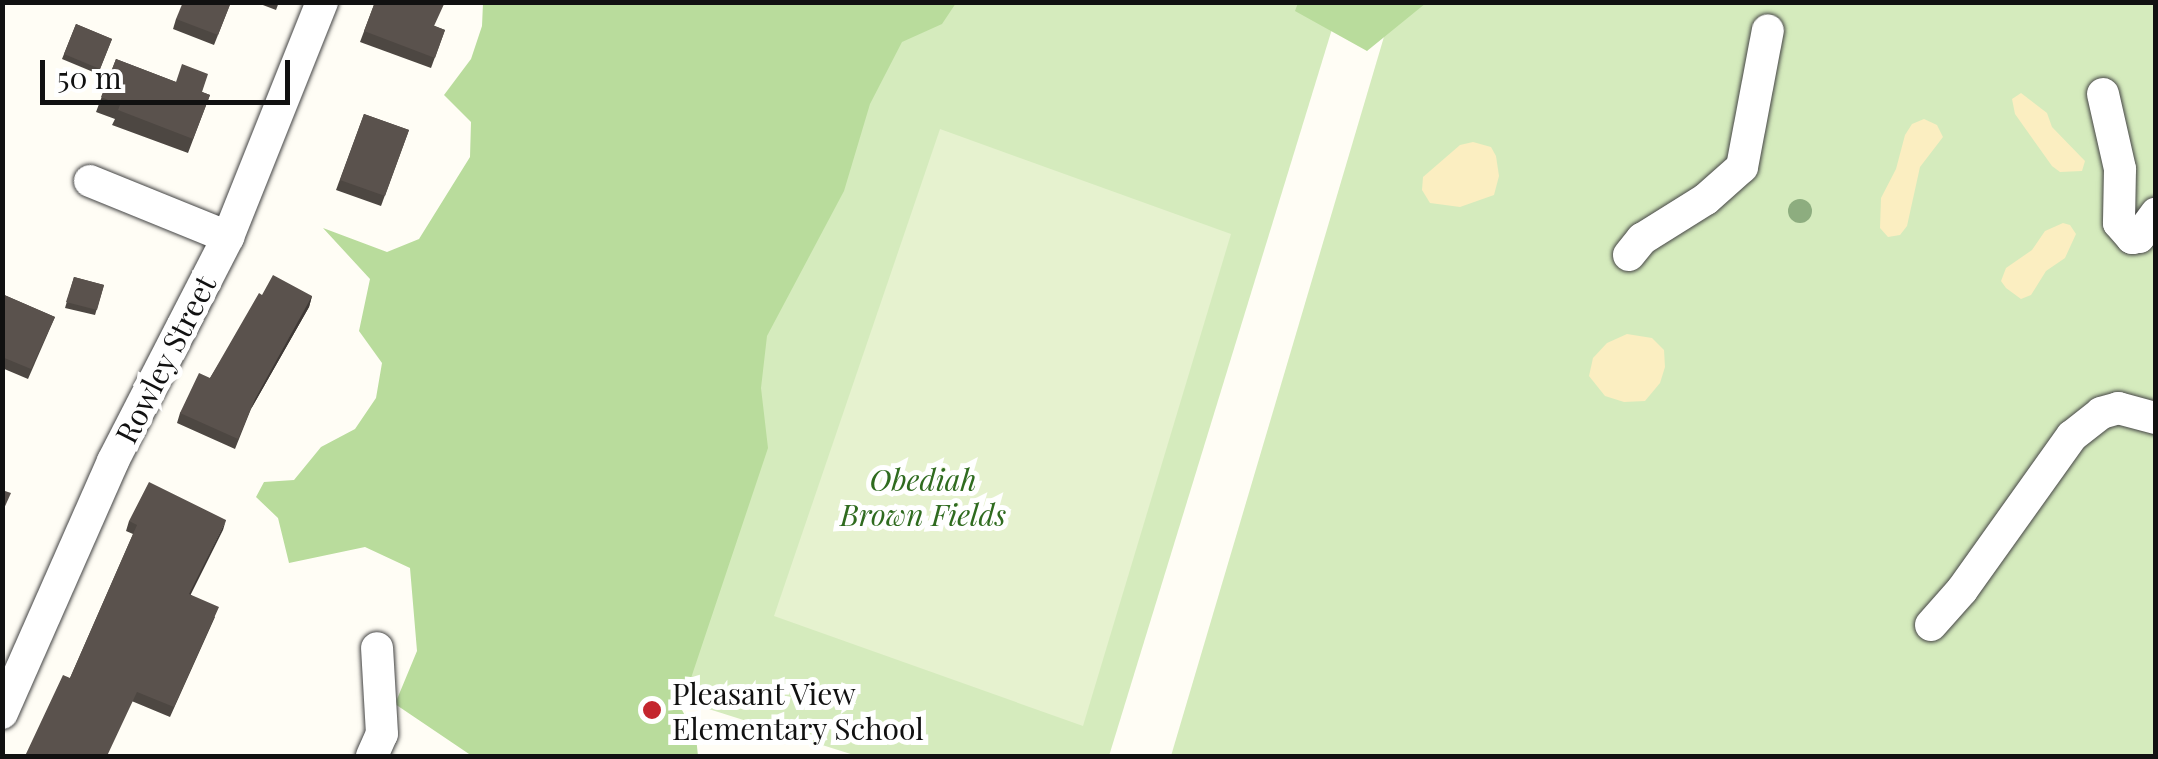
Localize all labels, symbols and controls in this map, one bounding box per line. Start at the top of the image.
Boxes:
scale bar [45,40,295,102]
text: 50 m [57,57,122,97]
street label: Rowley Street [107,269,223,449]
park label: Obediah Brown Fields [840,461,1006,532]
place label: Pleasant View Elementary School [672,675,925,746]
marker: Pleasant View Elementary School [641,699,663,721]

